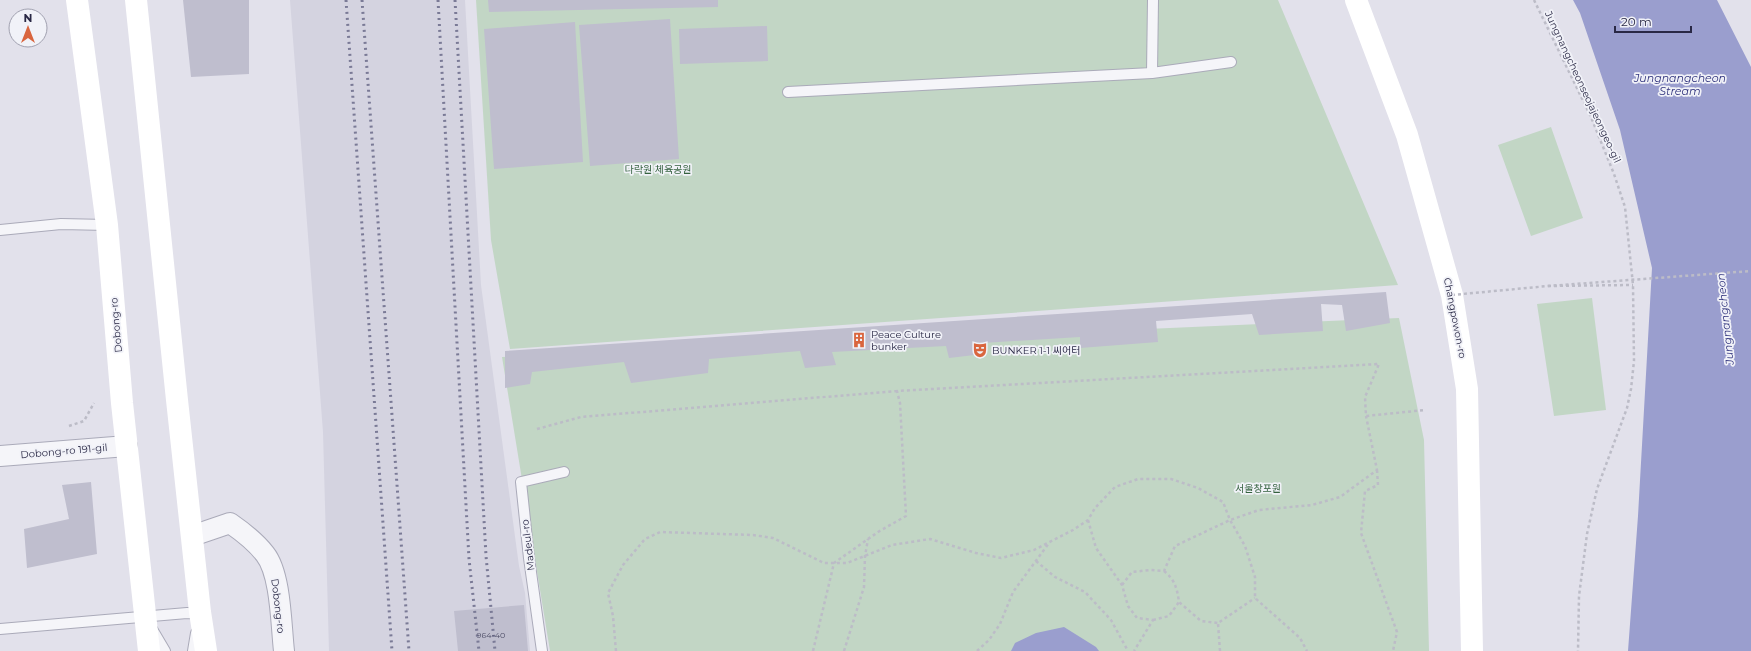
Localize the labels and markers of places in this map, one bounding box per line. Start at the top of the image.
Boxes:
place label: Peace Culture bunker [871,328,941,353]
building icon: Peace Culture bunker [850,331,868,349]
theatre icon: BUNKER 1-1 씨어터 [971,341,989,359]
place label: BUNKER 1-1 씨어터 [992,344,1080,357]

